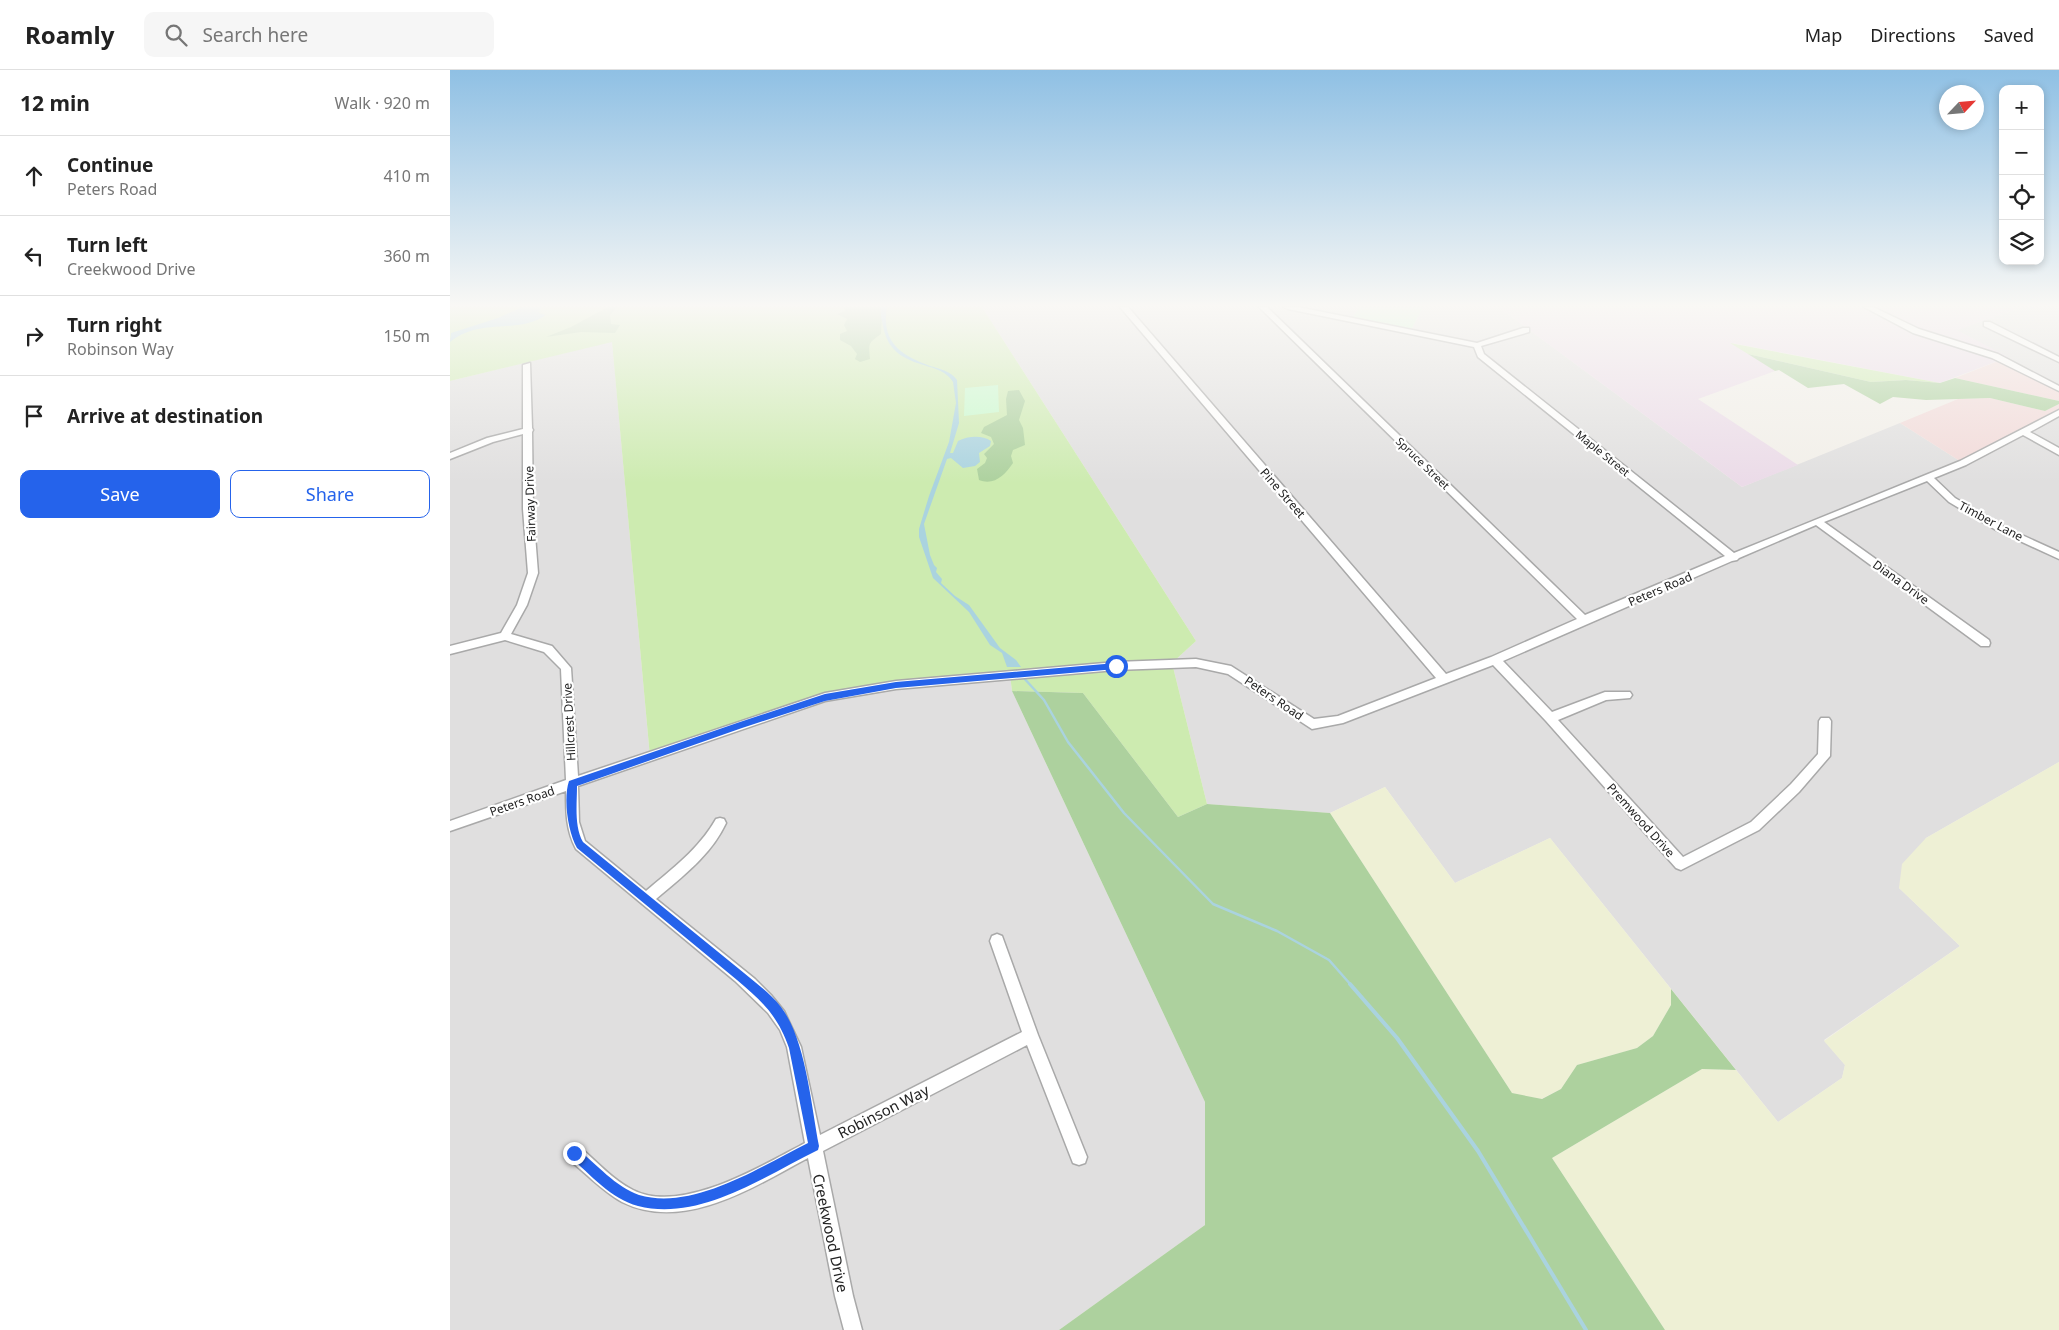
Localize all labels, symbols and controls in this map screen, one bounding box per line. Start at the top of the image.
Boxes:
search box [144,12,494,57]
text: Roamly [25,18,114,51]
icon: search [162,21,190,49]
text: Search here [202,22,308,48]
text: Map [1805,23,1842,47]
text: Directions [1870,23,1956,47]
text: Saved [1984,23,2034,47]
north arrow [1939,85,1984,130]
map controls [1999,85,2044,265]
button: + [1999,85,2044,130]
text: 12 min [20,89,90,117]
text: Walk · 920 m [335,92,430,114]
button: − [1999,130,2044,175]
text: Continue [67,152,153,178]
icon: ahead [20,162,48,190]
text: 410 m [383,165,430,187]
button: locate [1999,175,2044,220]
text: Peters Road [67,178,157,200]
button: layers [1999,220,2044,265]
text: Turn left [67,232,148,258]
icon: left [20,242,48,270]
text: 360 m [383,245,430,267]
text: Creekwood Drive [67,258,196,280]
text: Turn right [67,312,162,338]
icon: right [20,322,48,350]
text: 150 m [383,325,430,347]
text: Robinson Way [67,338,174,360]
icon: arrive [20,402,48,430]
text: Arrive at destination [67,403,263,429]
street label: Maple Street [1573,427,1633,479]
street label: Spruce Street [1393,434,1453,492]
street label: Pine Street [1257,464,1310,522]
street label: Fairway Drive [520,465,540,542]
button: Save [20,470,220,518]
button: Share [230,470,430,518]
street label: Timber Lane [1956,497,2026,545]
street label: Diana Drive [1869,556,1933,608]
street label: Peters Road [1625,568,1695,610]
route start [1105,655,1128,678]
street label: Peters Road [1241,672,1307,724]
street label: Hillcrest Drive [558,682,580,762]
street label: Premwood Drive [1603,779,1679,861]
street label: Peters Road [487,782,557,820]
street label: Robinson Way [834,1079,932,1143]
route end [563,1142,586,1165]
street label: Creekwood Drive [809,1172,853,1294]

